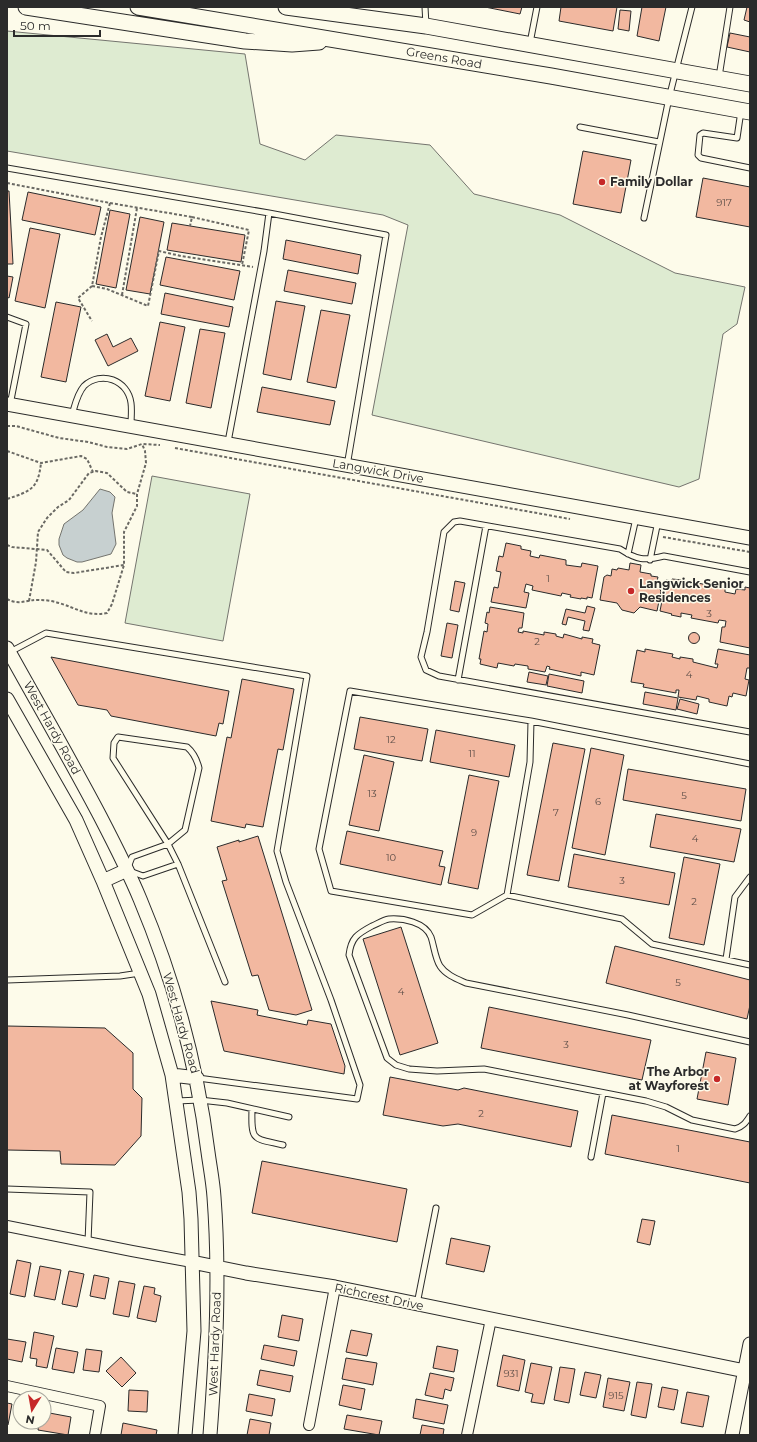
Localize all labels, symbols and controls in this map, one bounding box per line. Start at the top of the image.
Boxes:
scale bar [14,12,100,38]
text: 50 m [20,18,51,33]
street label: Greens Road [405,43,483,72]
place label: Family Dollar [610,174,693,189]
marker: Family Dollar [597,177,607,187]
house number: 917 [716,196,732,209]
street label: Langwick Drive [331,455,425,486]
house number: 1 [546,572,550,585]
place label: Langwick Senior Residences [639,576,744,605]
marker: Langwick Senior Residences [626,586,636,596]
house number: 3 [706,607,712,620]
house number: 2 [534,635,540,648]
house number: 4 [686,668,693,681]
street label: West Hardy Road [21,678,84,777]
house number: 12 [386,733,396,746]
house number: 11 [468,747,476,760]
house number: 13 [367,787,377,800]
house number: 5 [681,789,687,802]
house number: 6 [595,795,601,808]
house number: 7 [553,806,559,819]
house number: 9 [471,826,477,839]
house number: 4 [692,832,699,845]
house number: 10 [386,851,396,864]
house number: 3 [619,874,625,887]
house number: 2 [691,895,697,908]
street label: West Hardy Road [160,971,203,1075]
house number: 5 [675,976,681,989]
house number: 4 [398,985,405,998]
house number: 3 [563,1038,569,1051]
place label: The Arbor at Wayforest [629,1064,710,1093]
marker: The Arbor at Wayforest [712,1074,722,1084]
house number: 2 [478,1107,484,1120]
house number: 1 [676,1142,680,1155]
street label: Richcrest Drive [333,1280,425,1313]
street label: West Hardy Road [205,1292,224,1396]
house number: 931 [503,1367,519,1380]
house number: 915 [608,1389,624,1402]
north arrow [12,1390,52,1430]
text: N [24,1412,36,1428]

